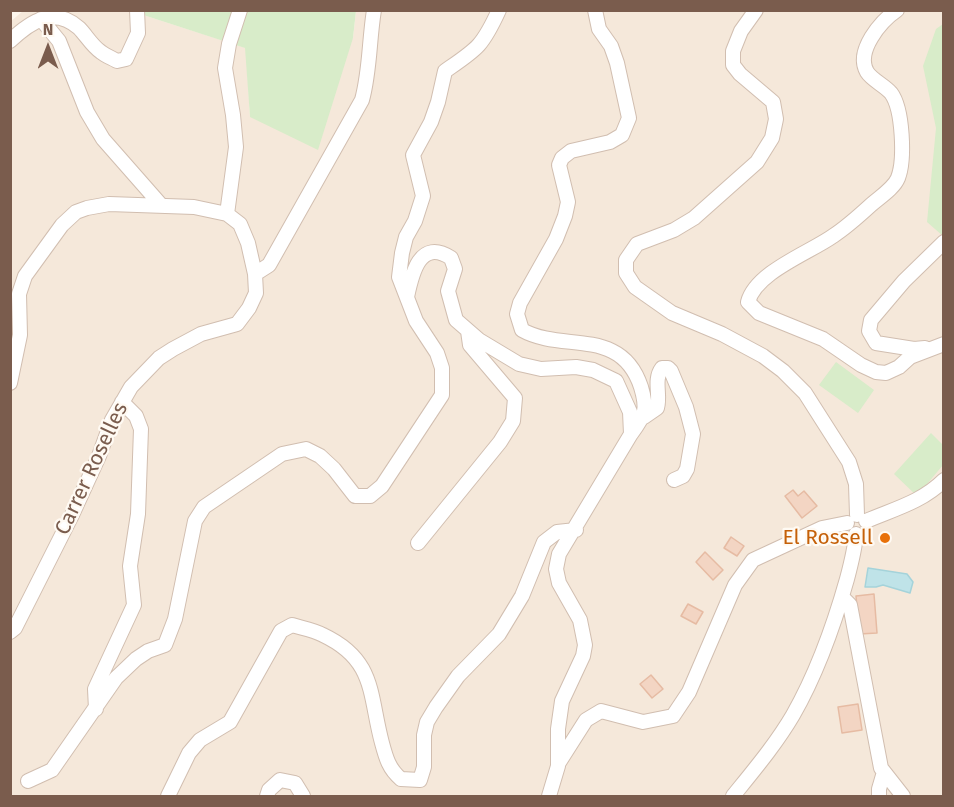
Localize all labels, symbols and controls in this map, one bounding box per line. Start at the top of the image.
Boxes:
north arrow [18,18,78,78]
text: N [43,20,53,39]
street label: Carrer Roselles [50,399,134,539]
place label: El Rossell [782,525,873,551]
marker: El Rossell [878,531,892,545]

